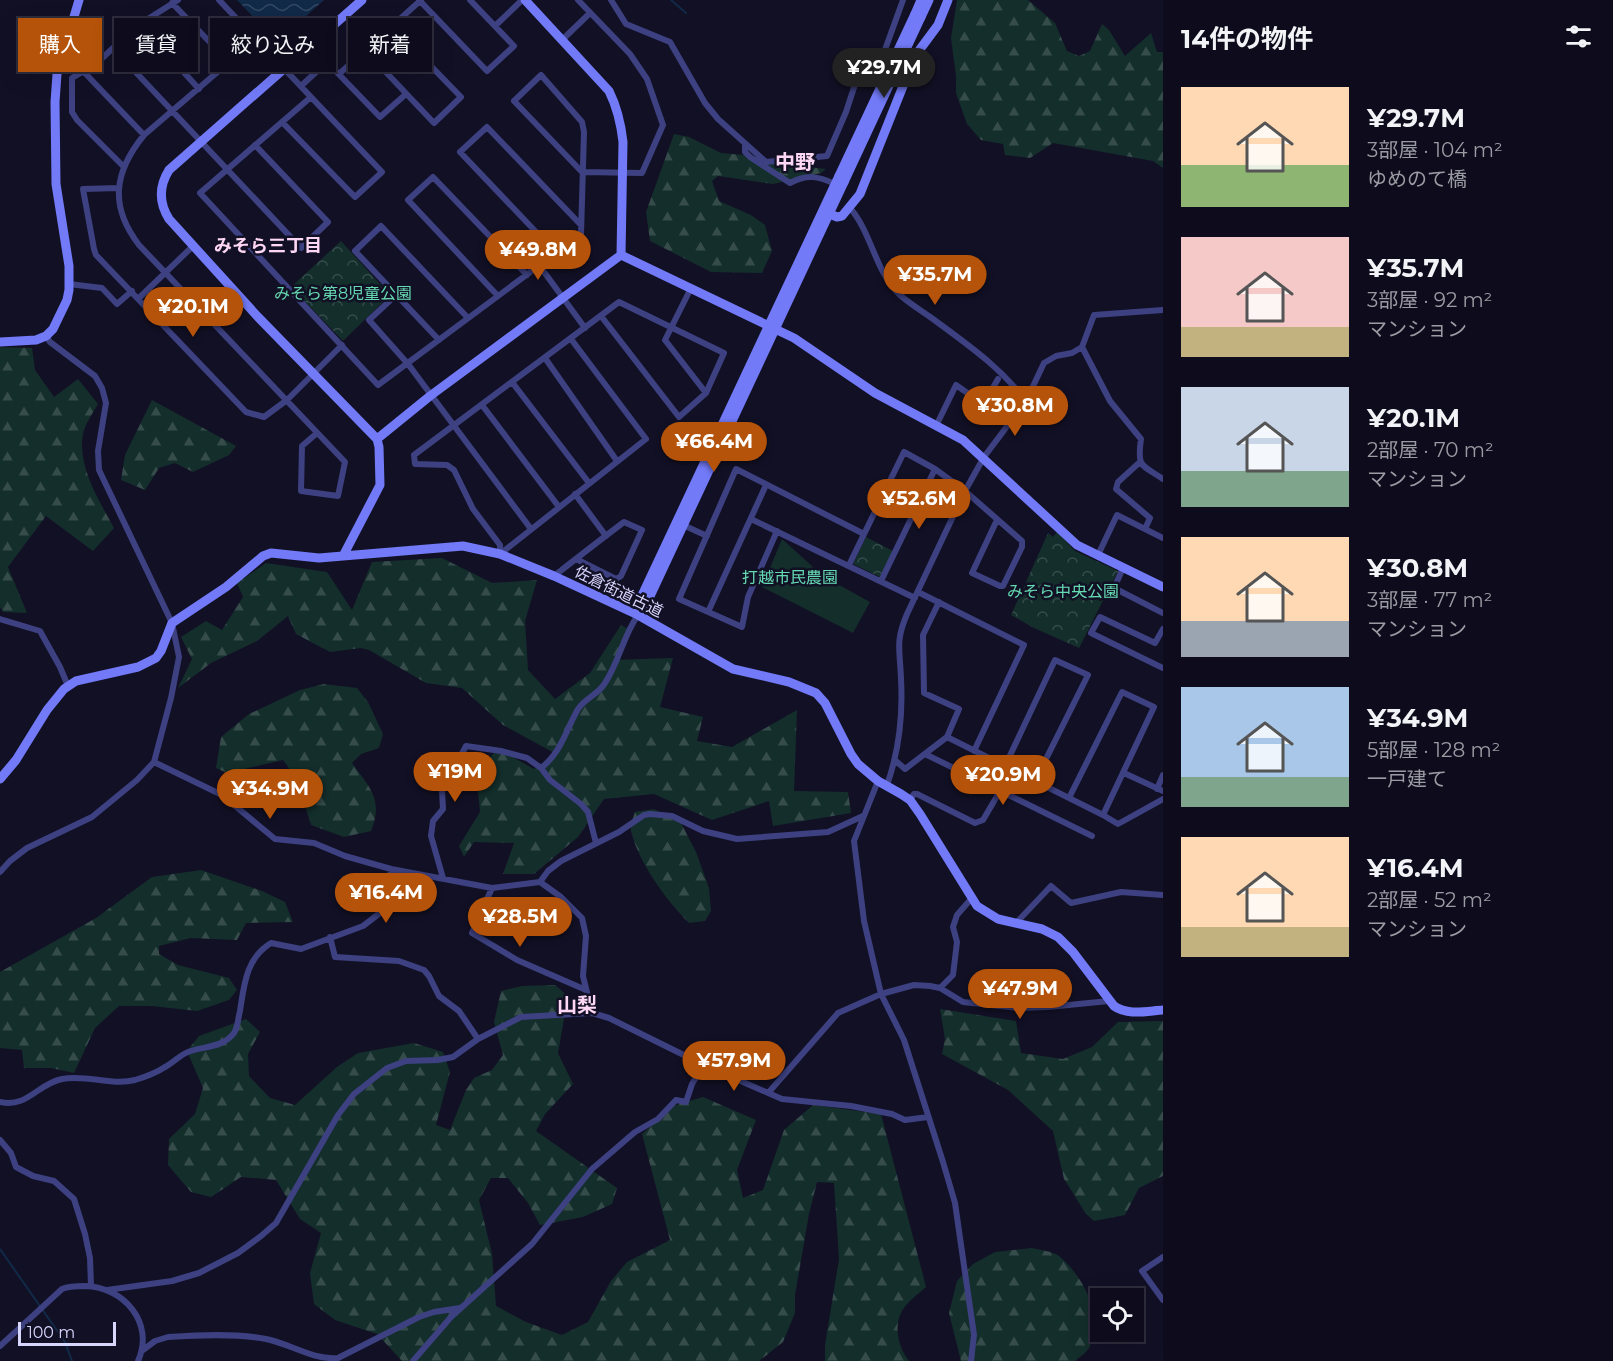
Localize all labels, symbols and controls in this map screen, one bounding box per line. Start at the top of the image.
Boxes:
chip: 購入 [18,18,102,72]
chip: 賃貸 [114,18,198,72]
chip: 絞り込み [210,18,336,72]
chip: 新着 [348,18,432,72]
icon: filters [1562,20,1595,53]
text: 14件の物件 [1181,23,1313,55]
pin: ¥29.7M [835,48,933,99]
text: ¥29.7M [846,55,922,79]
text: ¥29.7M [1367,102,1465,134]
icon: home [1229,111,1301,183]
text: 3部屋 · 104 m² [1367,138,1503,162]
district label: 中野 [775,150,815,174]
text: ゆめのて橋 [1367,167,1467,191]
pin: ¥49.8M [489,230,587,281]
district label: みそら三丁目 [214,235,322,257]
text: ¥49.8M [499,237,577,261]
text: ¥35.7M [1367,252,1464,284]
pin: ¥35.7M [886,255,984,306]
icon: home [1229,261,1301,333]
text: ¥35.7M [898,262,972,286]
park label: みそら第8児童公園 [274,284,412,303]
pin: ¥20.1M [144,287,242,338]
text: 3部屋 · 92 m² [1367,288,1492,312]
text: ¥20.1M [157,294,229,318]
text: マンション [1367,317,1467,341]
pin: ¥30.8M [966,386,1064,437]
text: ¥30.8M [976,393,1054,417]
text: ¥20.1M [1367,402,1460,434]
icon: home [1229,411,1301,483]
pin: ¥66.4M [665,422,763,473]
text: ¥66.4M [675,429,753,453]
text: 2部屋 · 70 m² [1367,438,1494,462]
text: マンション [1367,467,1467,491]
pin: ¥52.6M [870,479,968,530]
text: ¥52.6M [881,486,957,510]
text: ¥30.8M [1367,552,1468,584]
icon: home [1229,561,1301,633]
street label: 佐倉街道古道 [571,562,666,621]
park label: 打越市民農園 [742,568,838,587]
park label: みそら中央公園 [1007,582,1119,601]
text: 3部屋 · 77 m² [1367,588,1492,612]
text: マンション [1367,617,1467,641]
text: ¥34.9M [1367,702,1468,734]
icon: home [1229,711,1301,783]
text: 5部屋 · 128 m² [1367,738,1500,762]
pin: ¥19M [419,752,491,803]
pin: ¥20.9M [954,755,1052,806]
text: ¥19M [428,759,483,783]
text: ¥20.9M [965,762,1041,786]
text: 一戸建て [1367,767,1447,791]
pin: ¥34.9M [221,769,319,820]
text: ¥34.9M [231,776,309,800]
text: ¥16.4M [1367,852,1463,884]
icon: home [1229,861,1301,933]
pin: ¥16.4M [337,873,435,924]
text: ¥16.4M [349,880,423,904]
text: 2部屋 · 52 m² [1367,888,1492,912]
pin: ¥28.5M [471,897,569,948]
text: ¥28.5M [482,904,558,928]
text: マンション [1367,917,1467,941]
pin: ¥47.9M [971,969,1069,1020]
text: ¥47.9M [982,976,1058,1000]
district label: 山梨 [557,993,597,1017]
pin: ¥57.9M [685,1041,783,1092]
text: ¥57.9M [697,1048,771,1072]
map controls [1090,1288,1144,1342]
button: locate [1090,1288,1144,1342]
scale bar [18,1319,116,1346]
text: 100 m [27,1323,75,1342]

